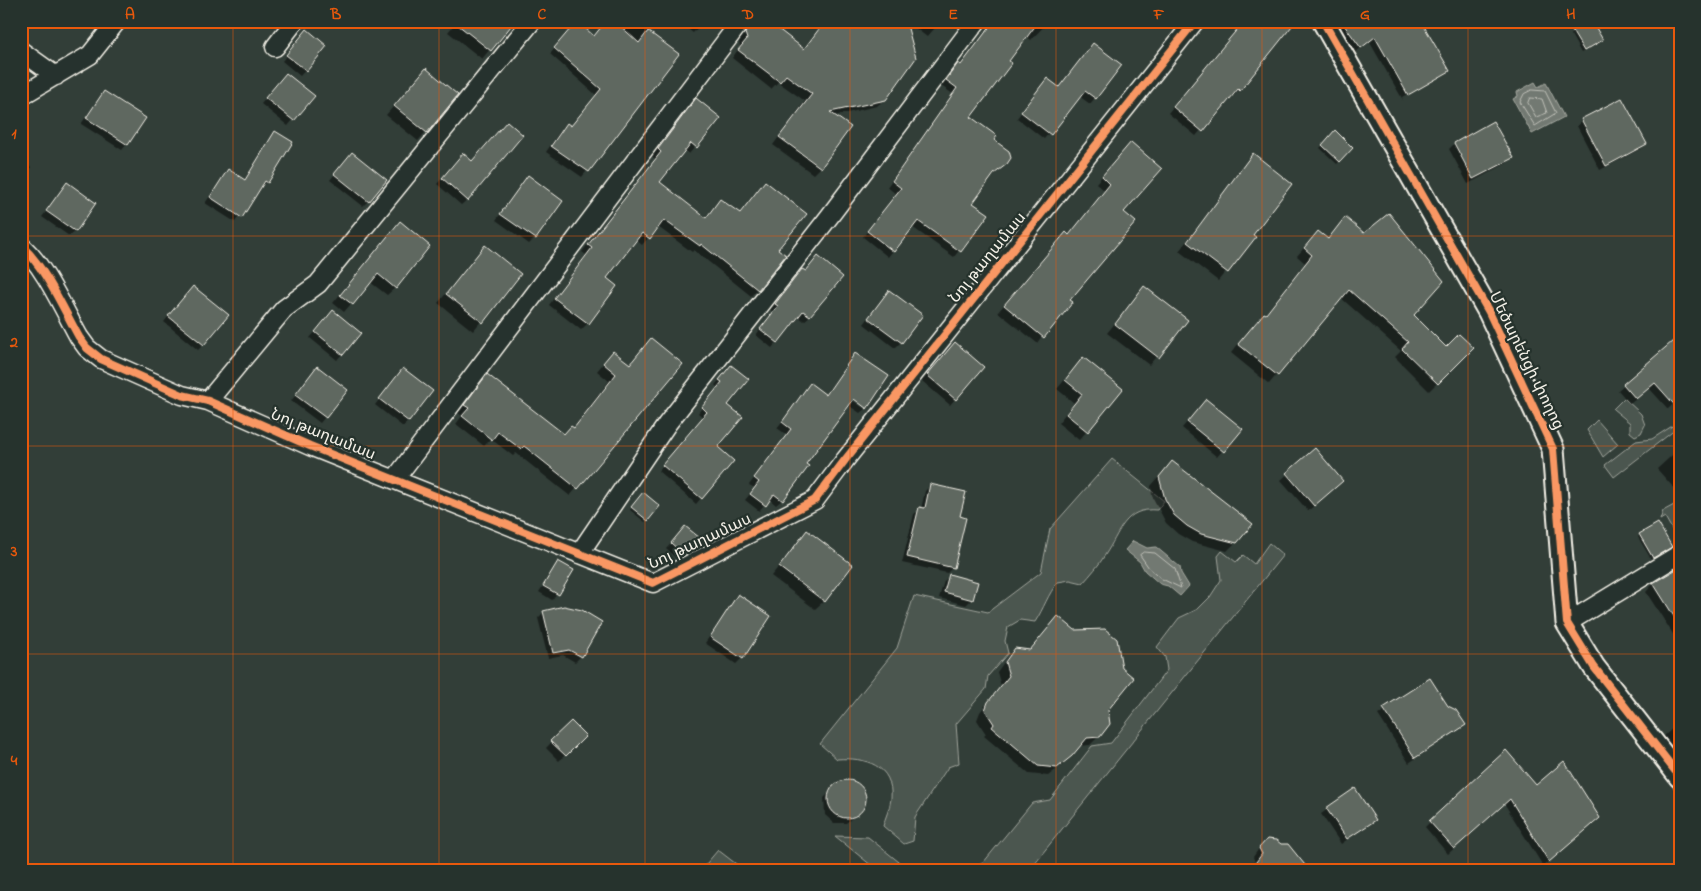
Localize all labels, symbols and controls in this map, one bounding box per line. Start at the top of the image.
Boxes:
text: A [125,3,135,27]
text: B [330,3,342,27]
text: C [538,3,547,27]
text: D [741,3,754,27]
text: E [948,3,958,27]
text: F [1153,3,1165,27]
text: G [1360,3,1370,27]
text: H [1566,3,1576,27]
text: 1 [11,122,17,146]
street label: Նոյ թաղամաս [944,207,1032,309]
street label: Մեծարենցի փողոց [1482,288,1570,434]
text: 2 [9,331,18,355]
street label: Նոյ թաղամաս [267,403,379,467]
street label: Նոյ թաղամաս [644,508,756,576]
text: 3 [10,540,18,564]
text: 4 [10,749,18,773]

